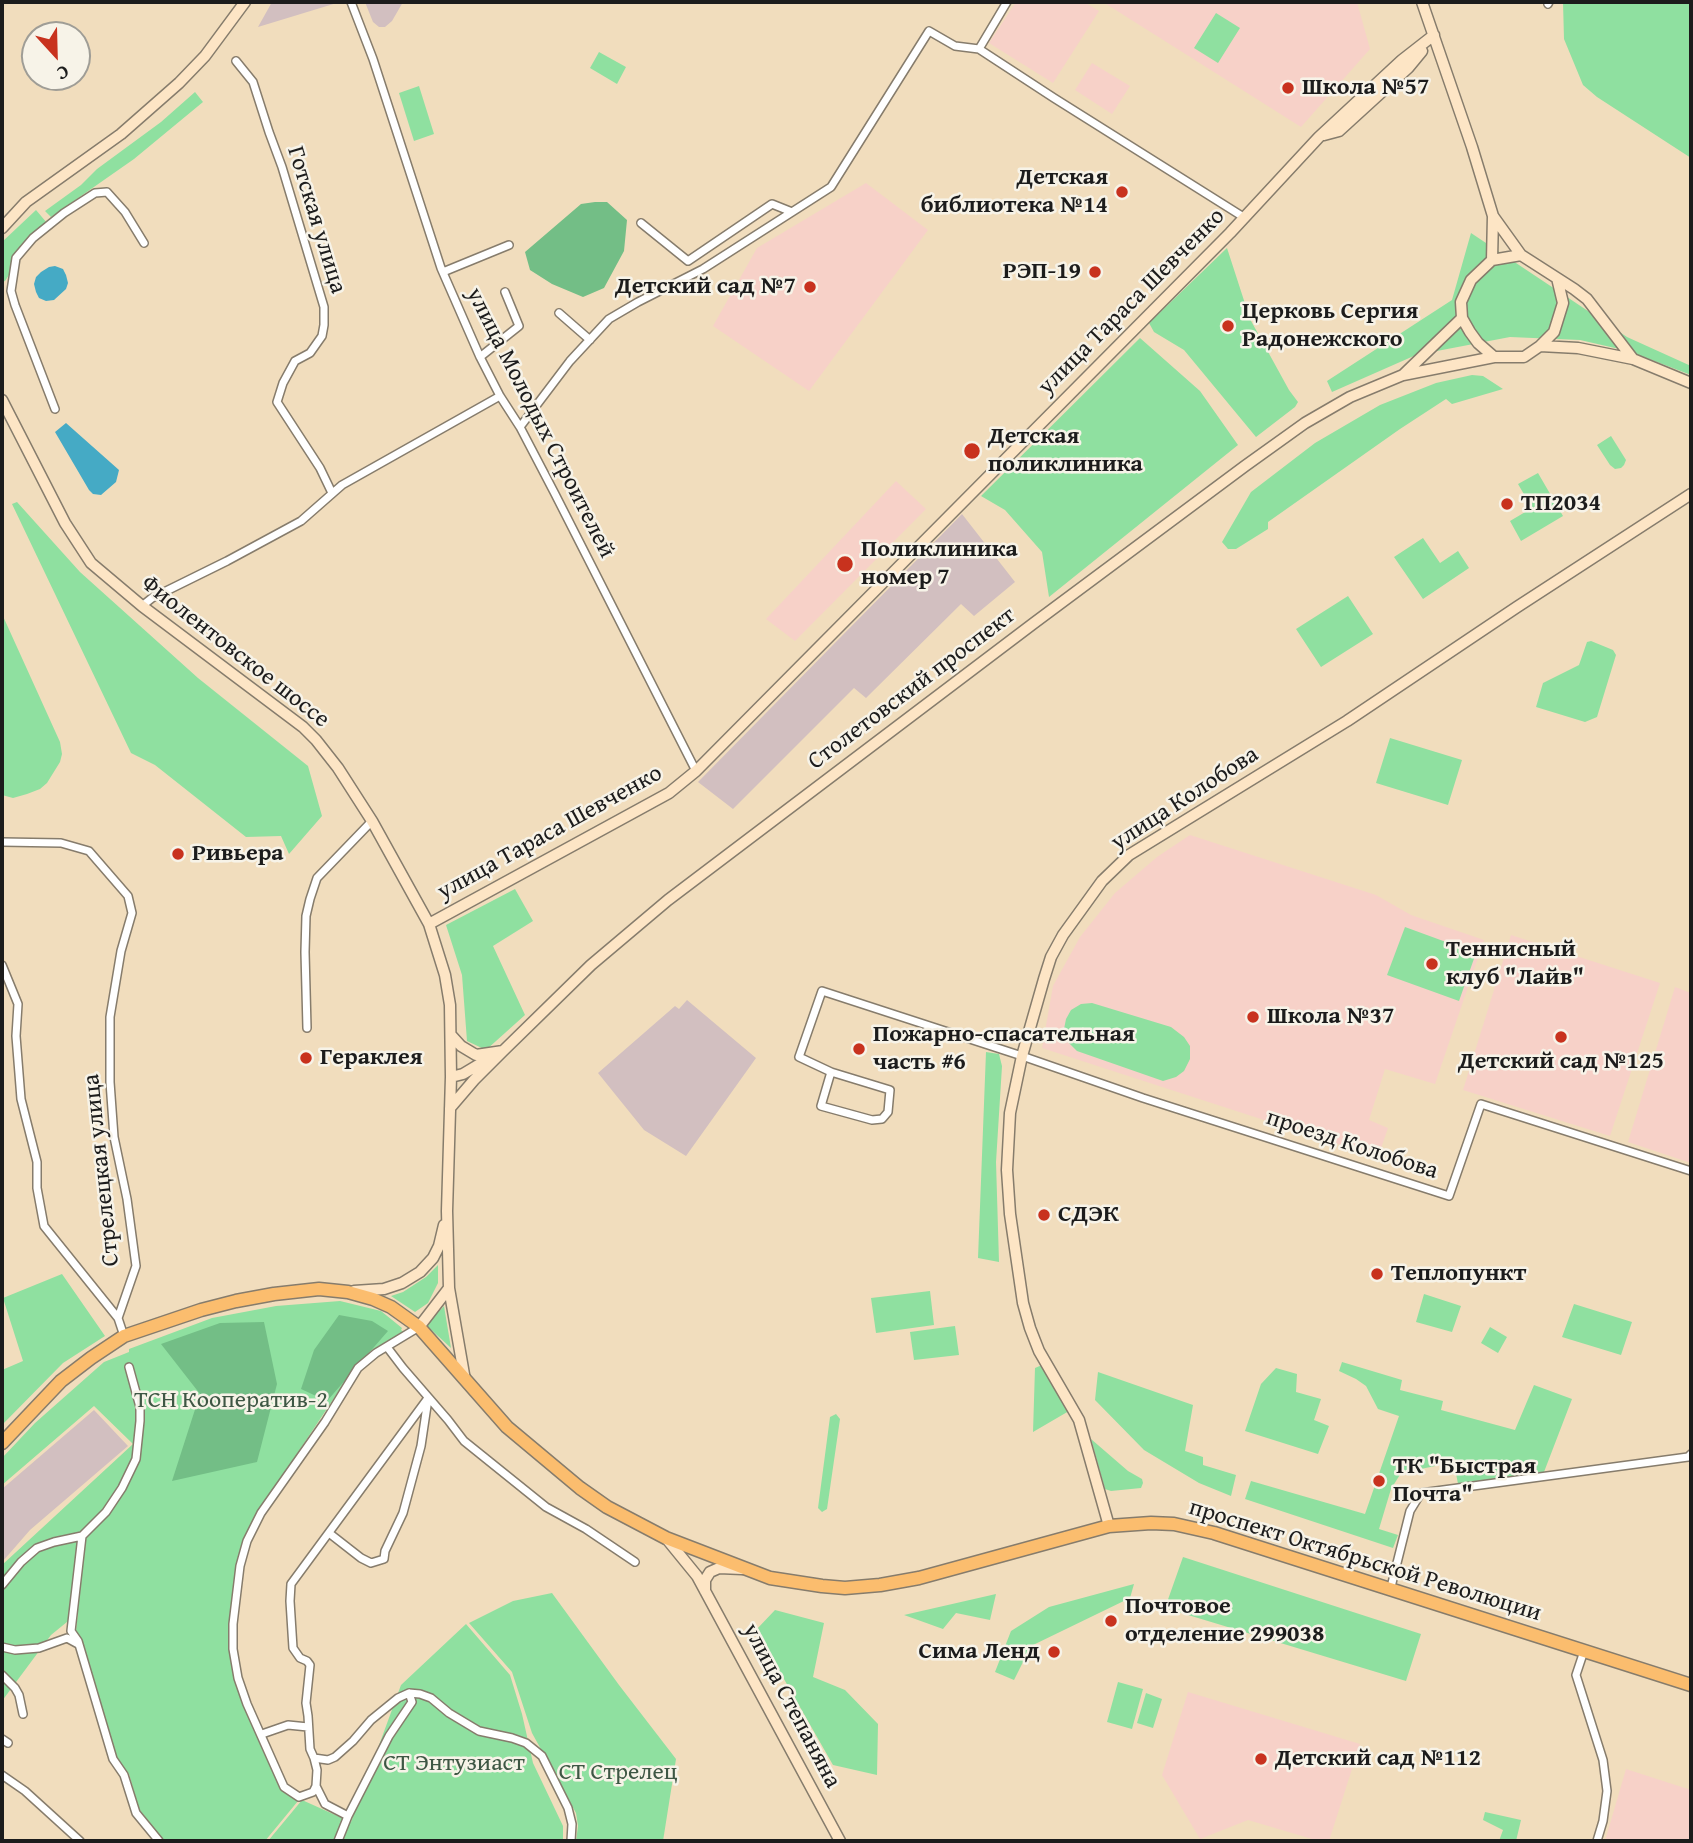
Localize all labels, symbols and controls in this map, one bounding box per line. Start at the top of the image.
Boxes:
north arrow [21,21,91,91]
text: С [53,59,73,89]
place label: Школа №57 [1302,74,1429,102]
marker: Школа №57 [1280,80,1296,96]
street label: Готская улица [280,143,352,297]
place label: Детская библиотека №14 [921,164,1108,220]
marker: Детская библиотека №14 [1114,184,1130,200]
street label: улица Тараса Шевченко [1033,203,1231,401]
place label: РЭП-19 [1003,258,1081,286]
marker: РЭП-19 [1087,264,1103,280]
place label: Детский сад №7 [615,273,796,301]
marker: Детский сад №7 [802,279,818,295]
street label: улица Молодых Строителей [459,283,621,563]
place label: Церковь Сергия Радонежского [1242,298,1418,354]
marker: Церковь Сергия Радонежского [1220,318,1236,334]
place label: Детская поликлиника [988,423,1143,479]
marker: Детская поликлиника [962,441,982,461]
place label: ТП2034 [1521,490,1601,518]
marker: ТП2034 [1499,496,1515,512]
place label: Поликлиника номер 7 [861,536,1018,592]
marker: Поликлиника номер 7 [835,554,855,574]
street label: Фиолентовское шоссе [135,570,335,734]
street label: Столетовский проспект [803,602,1021,776]
street label: улица Колобова [1106,741,1264,857]
street label: улица Тараса Шевченко [433,759,667,907]
place label: Ривьера [192,840,284,868]
marker: Ривьера [170,846,186,862]
place label: Теннисный клуб "Лайв" [1446,936,1584,992]
marker: Теннисный клуб "Лайв" [1424,956,1440,972]
place label: Школа №37 [1267,1003,1394,1031]
marker: Школа №37 [1245,1009,1261,1025]
place label: Пожарно-спасательная часть #6 [873,1021,1135,1077]
marker: Детский сад №125 [1553,1029,1569,1045]
marker: Пожарно-спасательная часть #6 [851,1041,867,1057]
place label: Гераклея [320,1044,423,1072]
place label: Детский сад №125 [1458,1048,1664,1076]
marker: Гераклея [298,1050,314,1066]
street label: Стрелецкая улица [78,1072,126,1268]
street label: проезд Колобова [1263,1104,1441,1186]
place label: СДЭК [1058,1201,1119,1229]
marker: СДЭК [1036,1207,1052,1223]
place label: Теплопункт [1391,1260,1526,1288]
marker: Теплопункт [1369,1266,1385,1282]
park label: ТСН Кооператив-2 [134,1387,328,1415]
place label: ТК "Быстрая Почта" [1393,1453,1536,1509]
marker: ТК "Быстрая Почта" [1371,1473,1387,1489]
street label: проспект Октябрьской Революции [1185,1494,1545,1628]
place label: Почтовое отделение 299038 [1125,1593,1324,1649]
marker: Почтовое отделение 299038 [1103,1613,1119,1629]
street label: улица Степаняна [735,1619,847,1793]
place label: Сима Ленд [918,1638,1040,1666]
marker: Сима Ленд [1046,1644,1062,1660]
place label: Детский сад №112 [1275,1745,1481,1773]
park label: СТ Энтузиаст [383,1750,525,1778]
marker: Детский сад №112 [1253,1751,1269,1767]
park label: СТ Стрелец [559,1759,677,1787]

